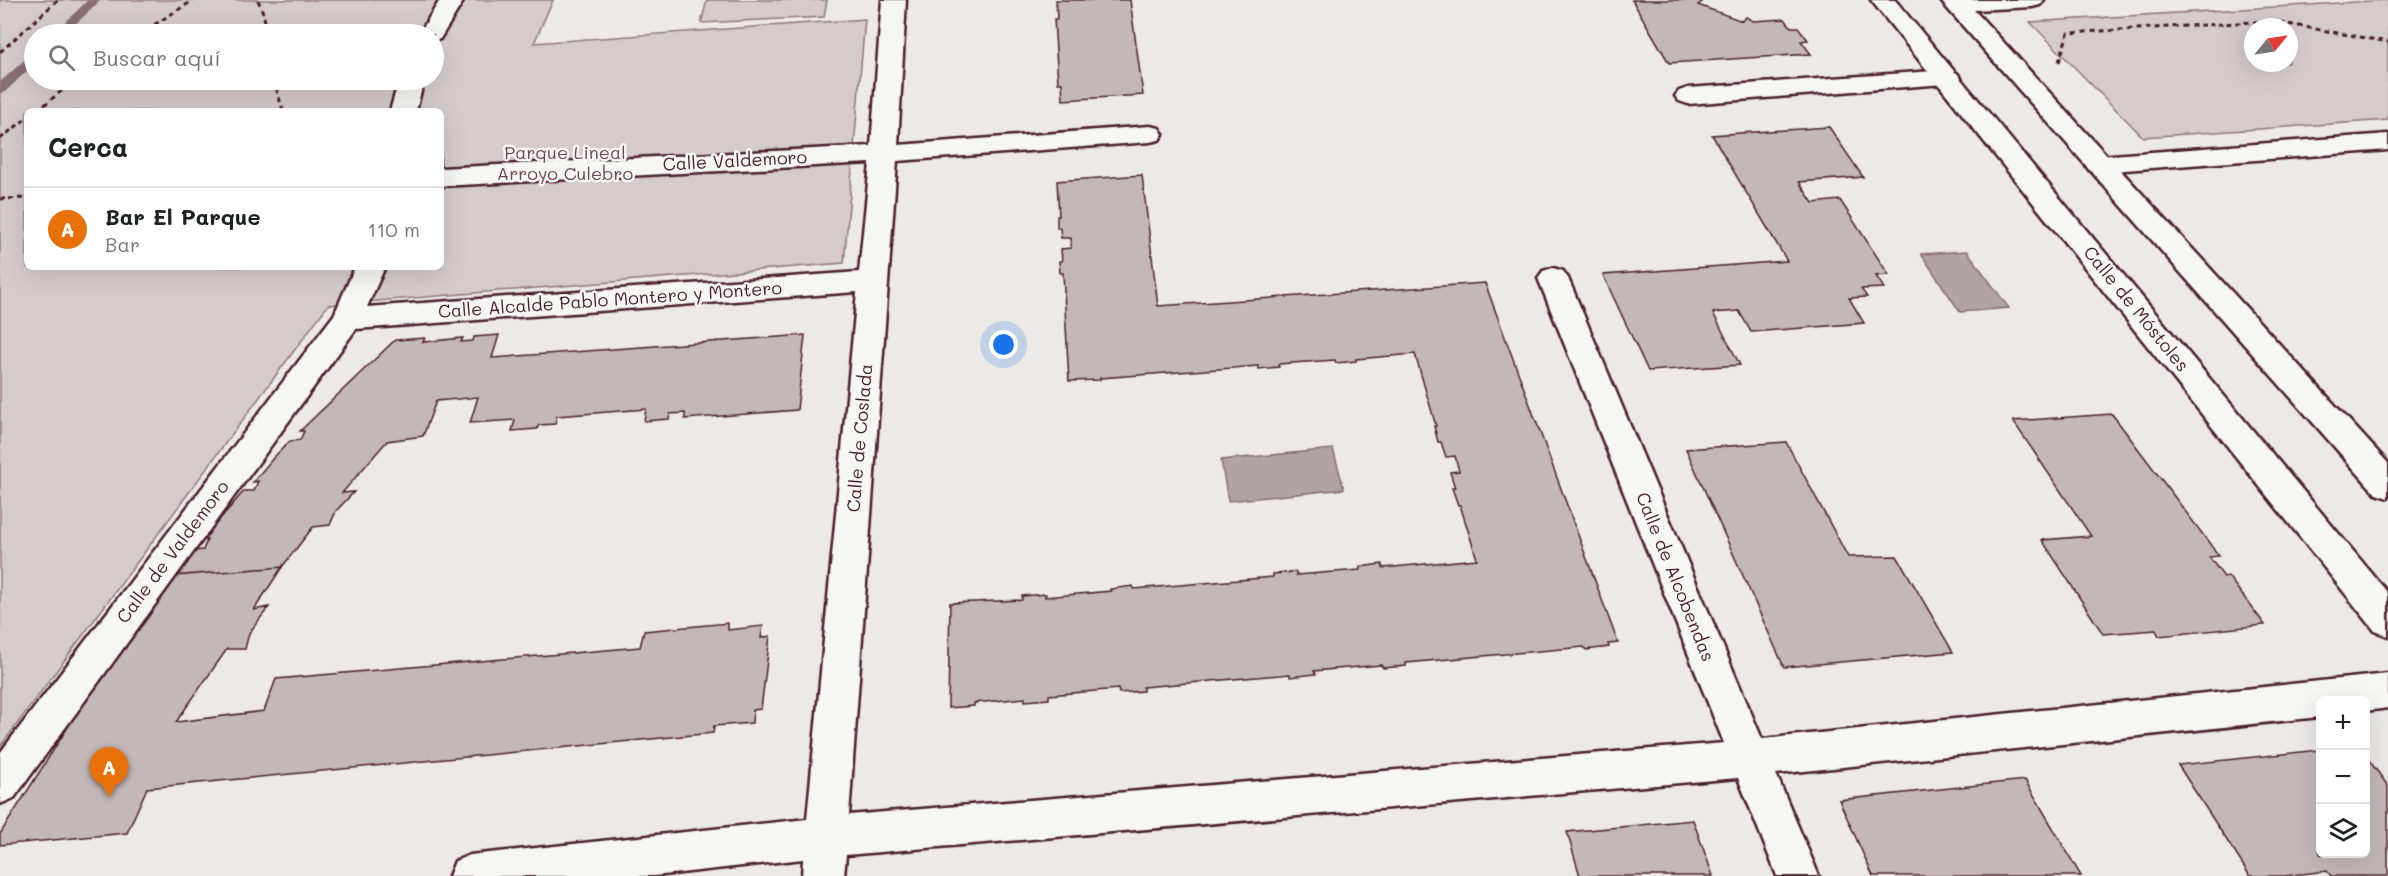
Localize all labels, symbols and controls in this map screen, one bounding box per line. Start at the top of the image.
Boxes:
north arrow [2244,18,2298,72]
search box [24,24,444,90]
icon: search [45,41,78,74]
text: Buscar aquí [93,43,221,72]
text: Cerca [48,130,128,164]
park label: Parque Lineal Arroyo Culebro [497,140,634,185]
street label: Calle Valdemoro [662,144,808,176]
text: Bar El Parque [105,202,261,231]
text: A [61,216,74,242]
text: 110 m [367,216,420,242]
text: Bar [105,231,140,257]
street label: Calle de Móstoles [2079,241,2195,376]
street label: Calle Alcalde Pablo Montero y Montero [437,275,783,323]
your location [989,330,1018,359]
street label: Calle de Coslada [841,363,877,513]
street label: Calle de Valdemoro [111,475,234,628]
street label: Calle de Alcobendas [1631,488,1721,665]
map controls [2316,696,2370,858]
button: + [2316,696,2370,750]
pin: A [90,748,128,797]
button: − [2316,750,2370,804]
button: layers [2316,804,2370,858]

